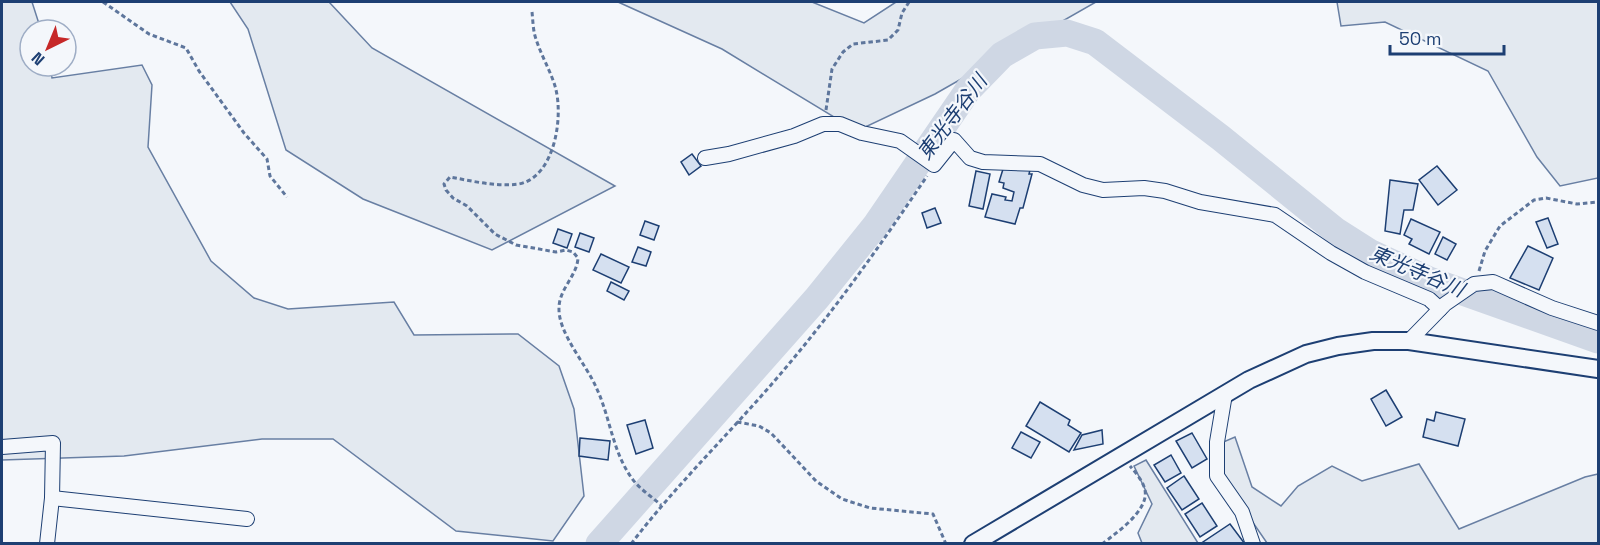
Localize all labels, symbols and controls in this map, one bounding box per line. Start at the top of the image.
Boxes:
north arrow [18,18,78,78]
scale bar [1390,18,1504,56]
text: 50 m [1399,27,1441,50]
text: N [27,47,49,70]
water label: 東光寺谷川 [912,68,994,165]
water label: 東光寺谷川 [1366,239,1470,303]

